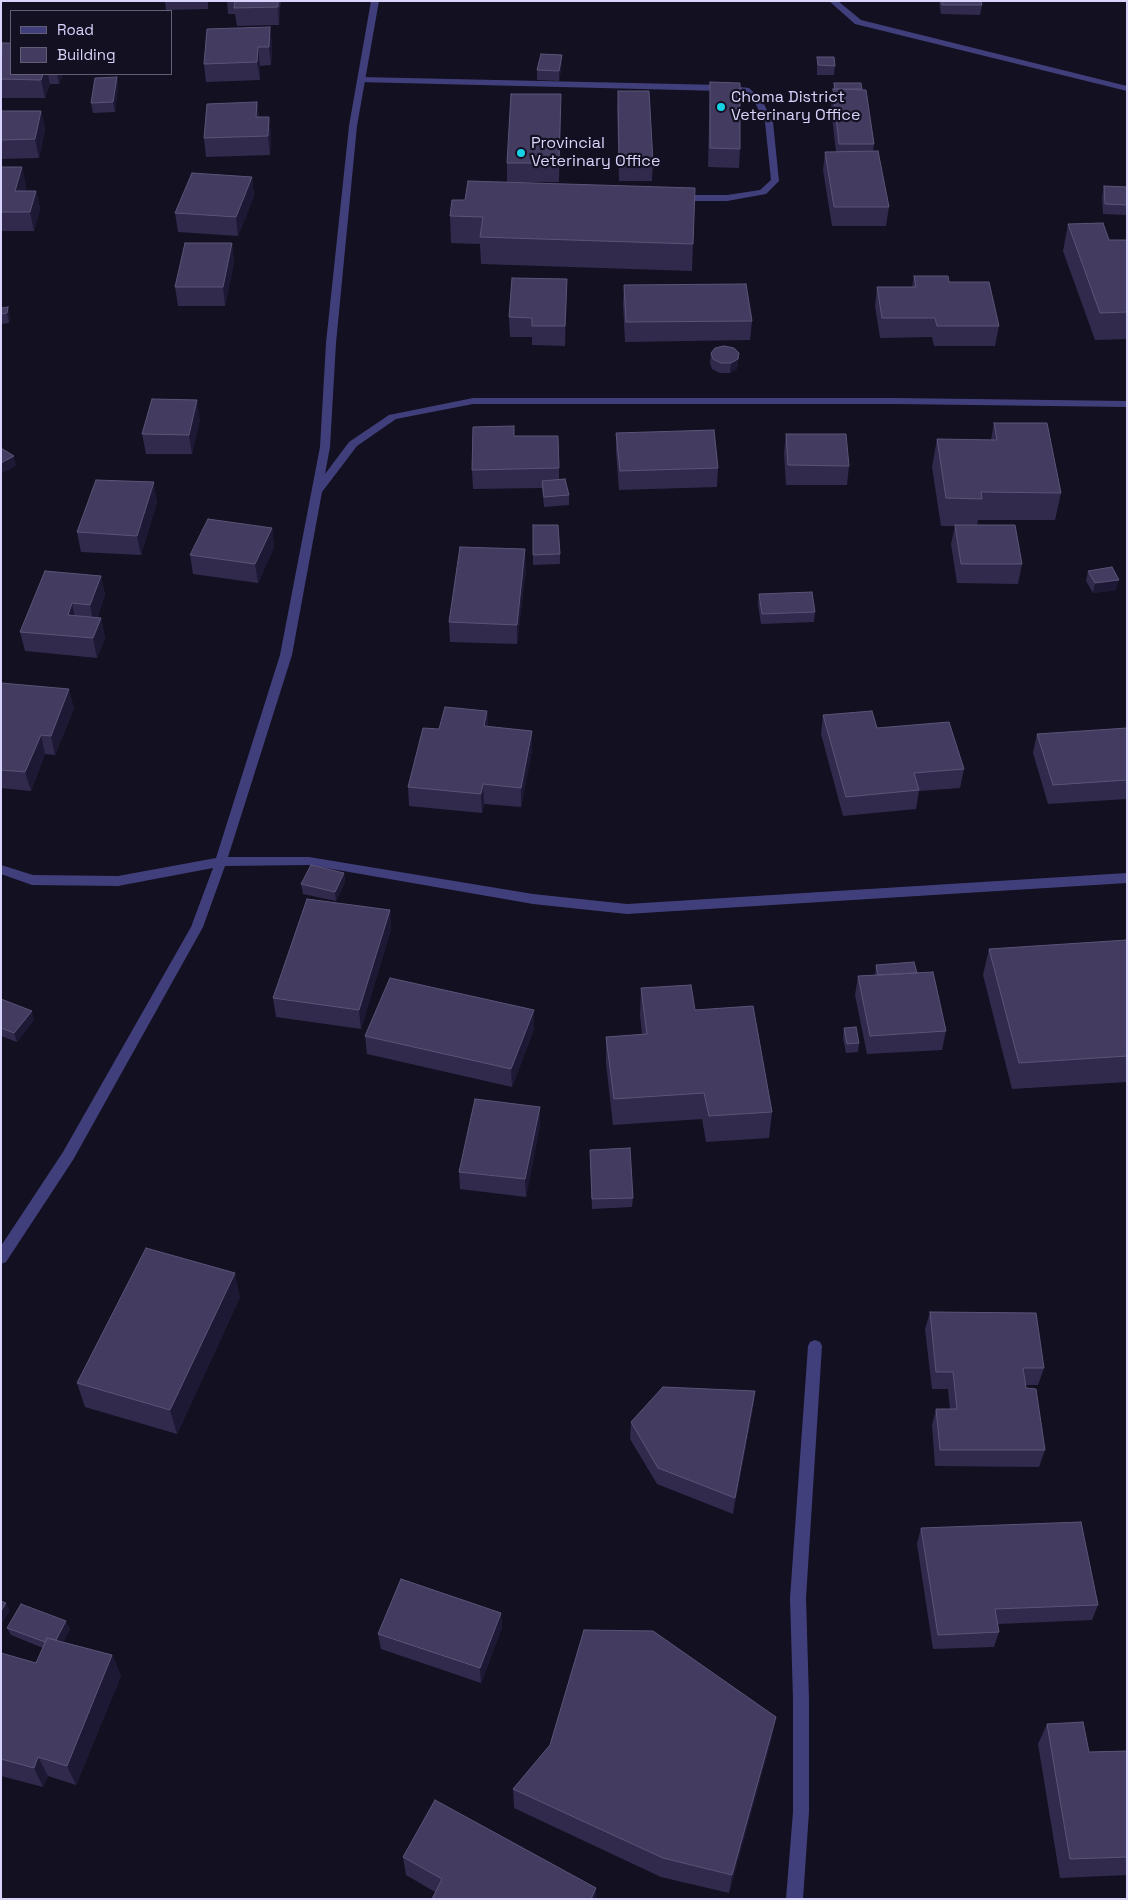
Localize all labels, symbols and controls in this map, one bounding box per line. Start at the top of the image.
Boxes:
legend [10,10,172,75]
text: Road [57,20,94,39]
text: Building [57,45,116,64]
place label: Choma District Veterinary Office [731,88,860,126]
marker: Choma District Veterinary Office [715,101,727,113]
place label: Provincial Veterinary Office [531,134,660,172]
marker: Provincial Veterinary Office [515,147,527,159]

